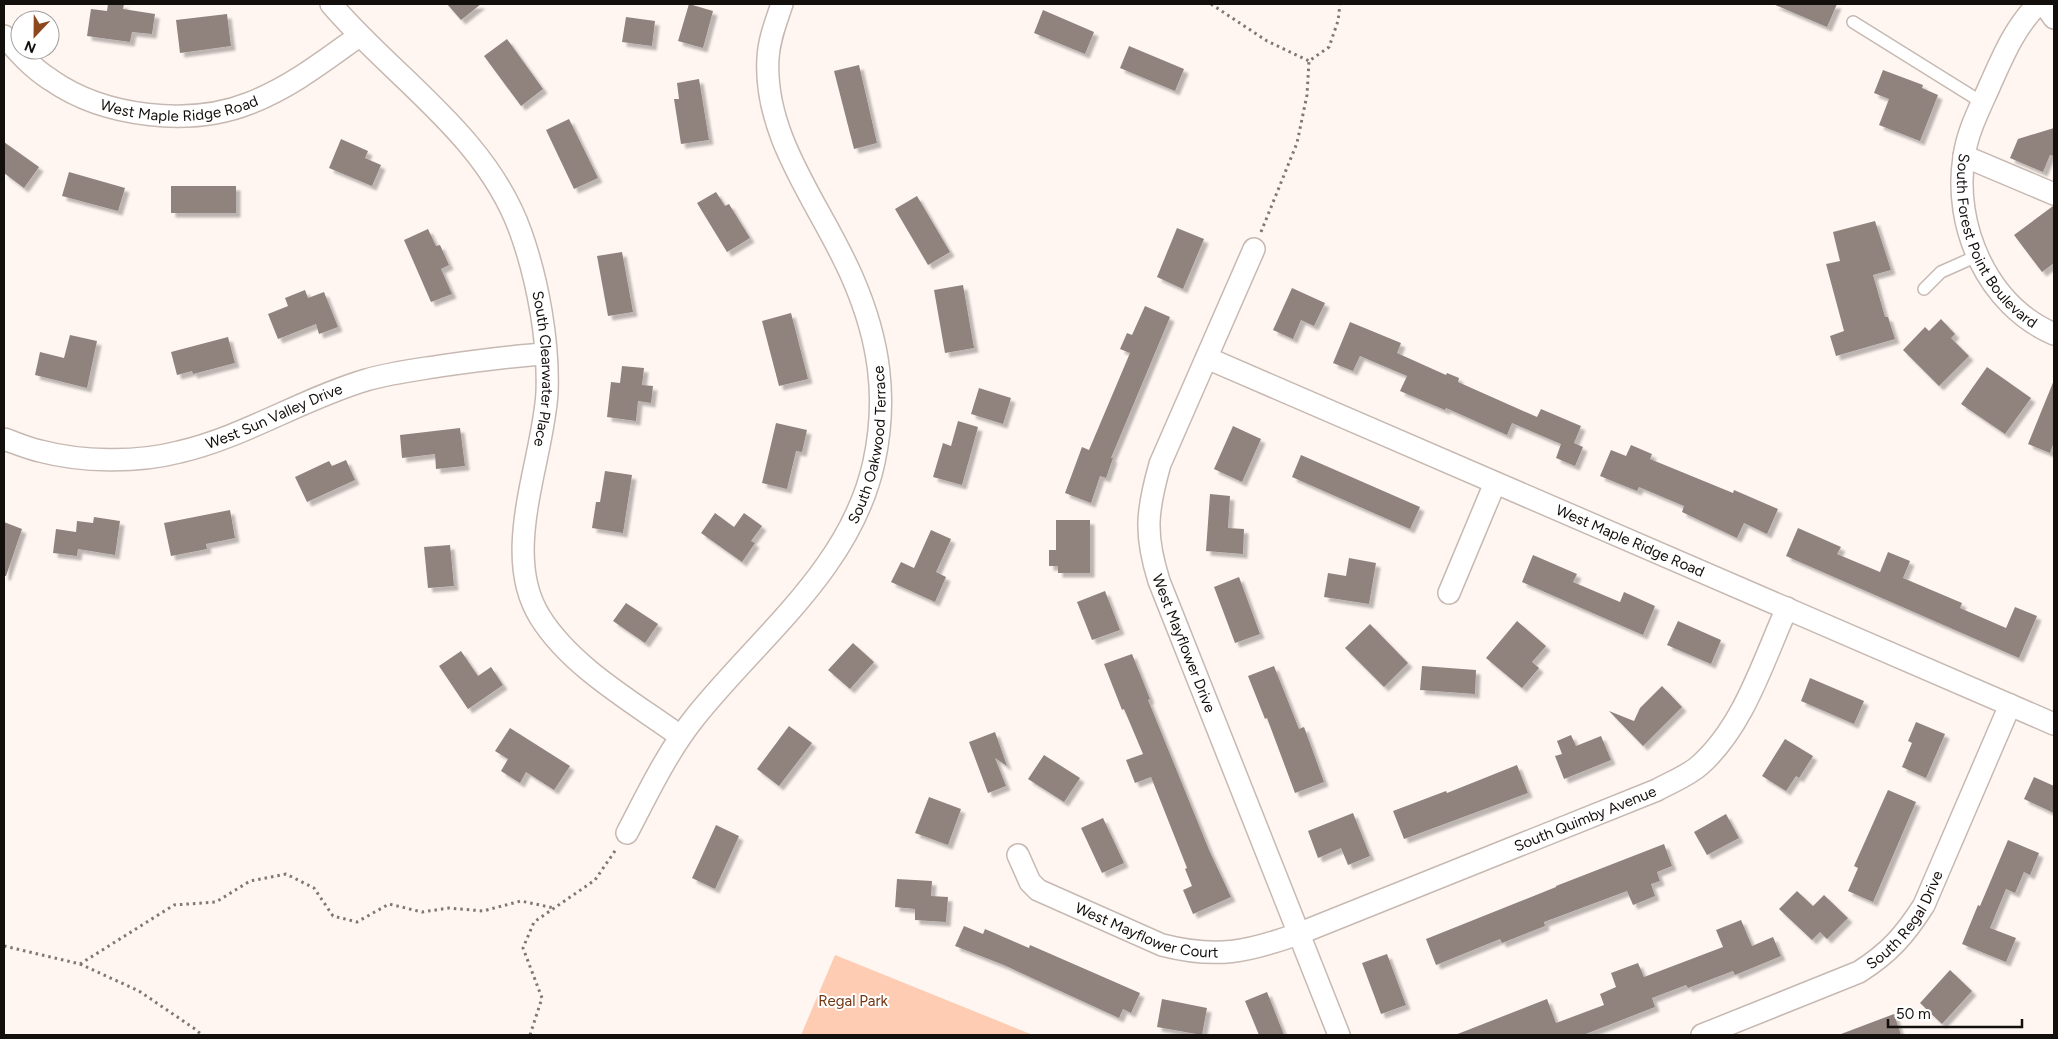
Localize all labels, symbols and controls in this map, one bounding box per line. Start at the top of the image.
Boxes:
north arrow [10,10,60,60]
text: N [22,37,39,56]
street label: West Maple Ridge Road [98,92,261,125]
street label: South Forest Point Boulevard [1953,152,2041,332]
street label: South Clearwater Place [528,289,556,448]
street label: South Oakwood Terrace [844,364,890,527]
street label: West Sun Valley Drive [203,380,345,453]
street label: West Maple Ridge Road [1553,501,1707,581]
street label: West Mayflower Drive [1148,572,1219,715]
street label: South Quimby Avenue [1512,782,1659,855]
street label: South Regal Drive [1863,868,1947,973]
street label: West Mayflower Court [1072,899,1219,961]
park label: Regal Park [818,992,889,1010]
scale bar [1888,996,2022,1028]
text: 50 m [1896,1005,1931,1023]

